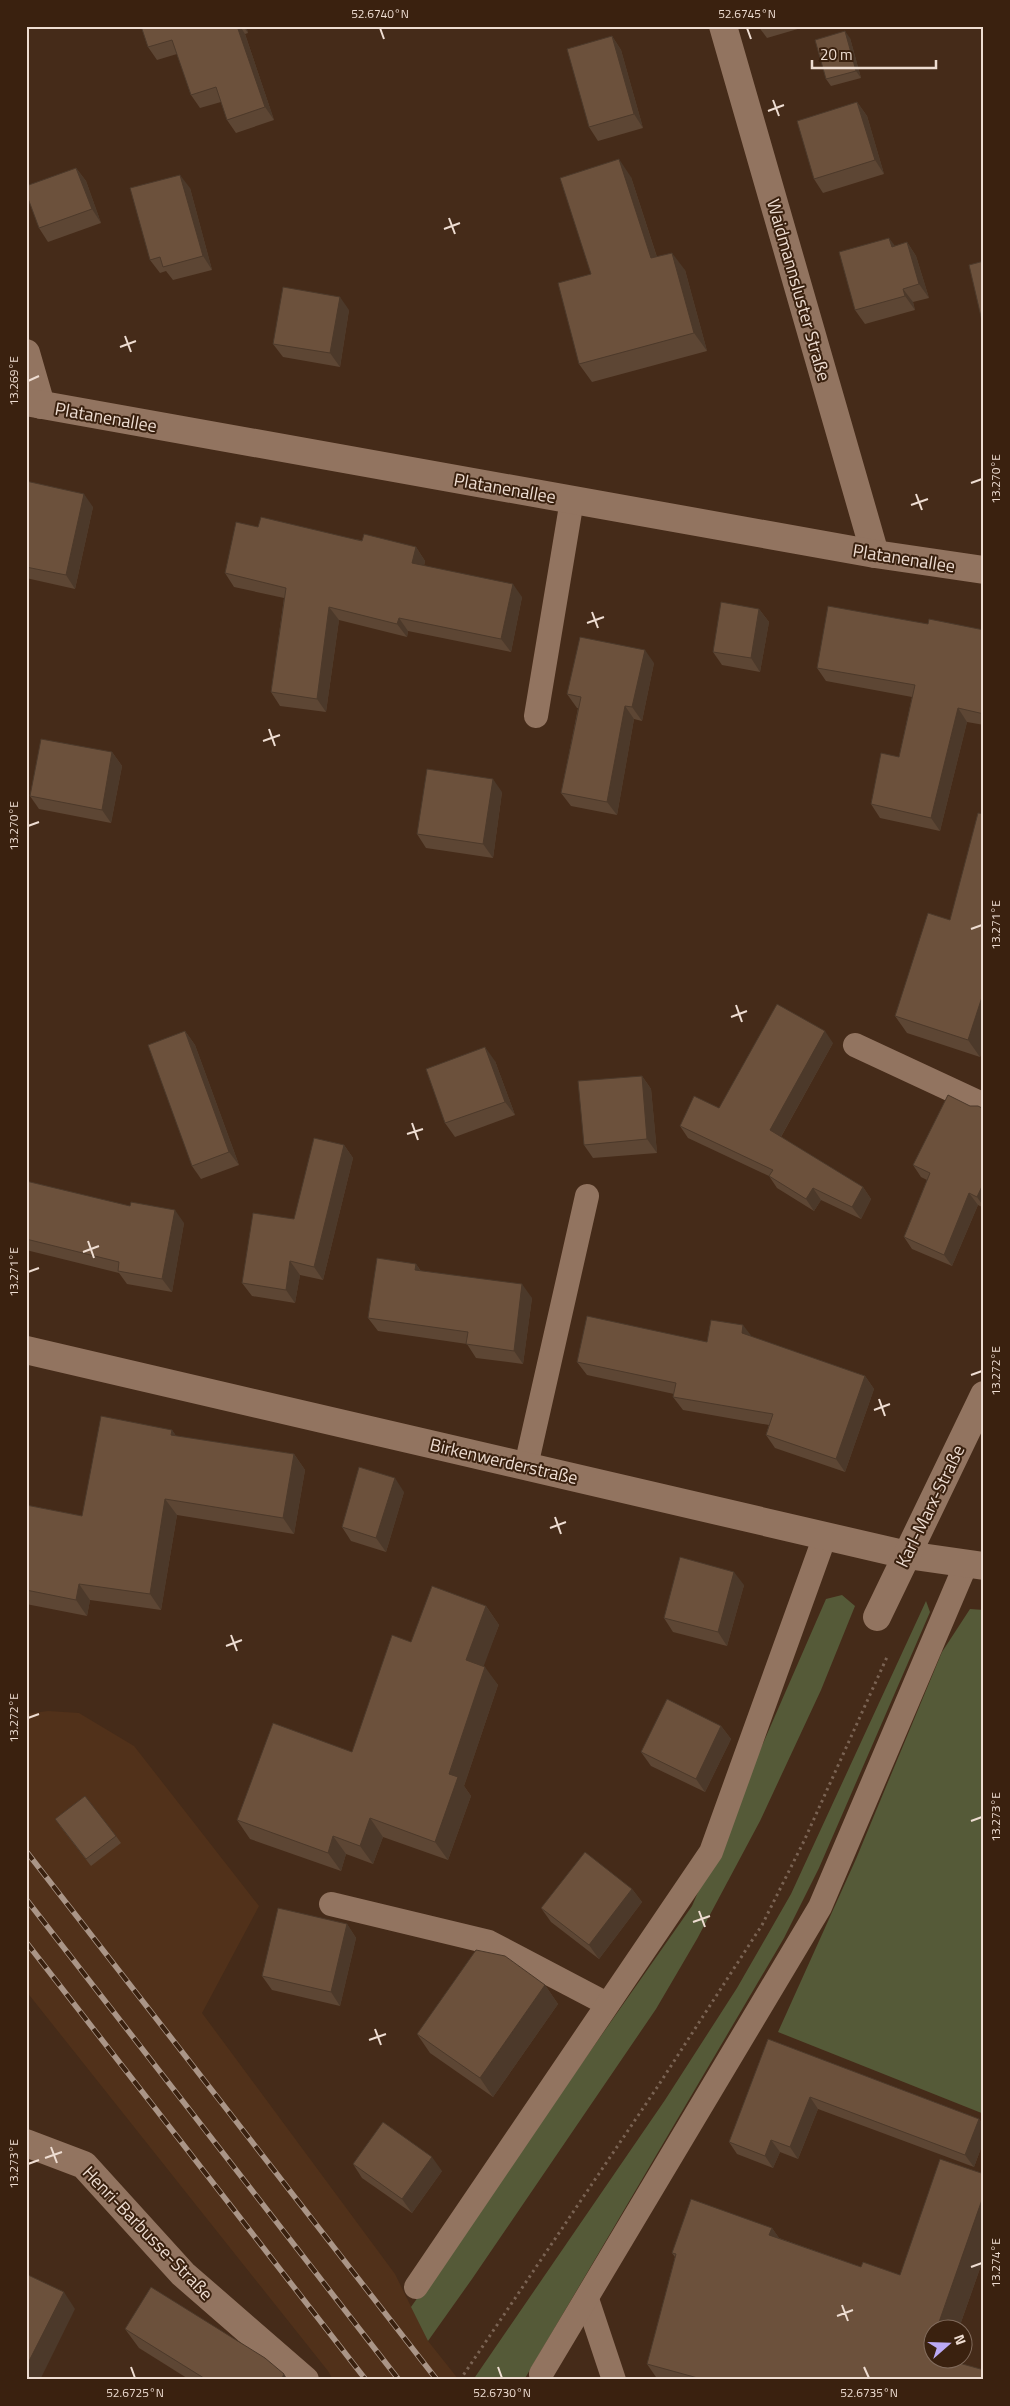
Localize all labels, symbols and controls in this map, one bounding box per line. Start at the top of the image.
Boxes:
text: 52.6740°N [351,4,409,23]
text: 52.6745°N [718,4,776,23]
scale bar [812,38,936,70]
text: 20 m [820,43,853,66]
street label: Waidmannsluster Straße [760,196,838,384]
text: 13.269°E [4,356,23,406]
street label: Platanenallee [53,395,159,439]
text: 13.270°E [986,454,1005,504]
street label: Platanenallee [452,466,558,510]
street label: Platanenallee [851,537,957,579]
text: 13.270°E [4,801,23,851]
text: 13.271°E [986,900,1005,950]
text: 13.271°E [4,1247,23,1297]
text: 13.272°E [986,1346,1005,1396]
street label: Birkenwerderstraße [427,1431,581,1491]
street label: Karl-Marx-Straße [889,1440,971,1572]
text: 13.272°E [4,1693,23,1743]
text: 13.273°E [986,1792,1005,1842]
text: 13.273°E [4,2139,23,2189]
street label: Henri-Barbusse-Straße [76,2160,220,2306]
text: 13.274°E [986,2238,1005,2288]
north arrow [922,2318,972,2368]
text: N [949,2331,972,2348]
text: 52.6725°N [106,2383,164,2402]
text: 52.6730°N [473,2383,531,2402]
text: 52.6735°N [840,2383,898,2402]

